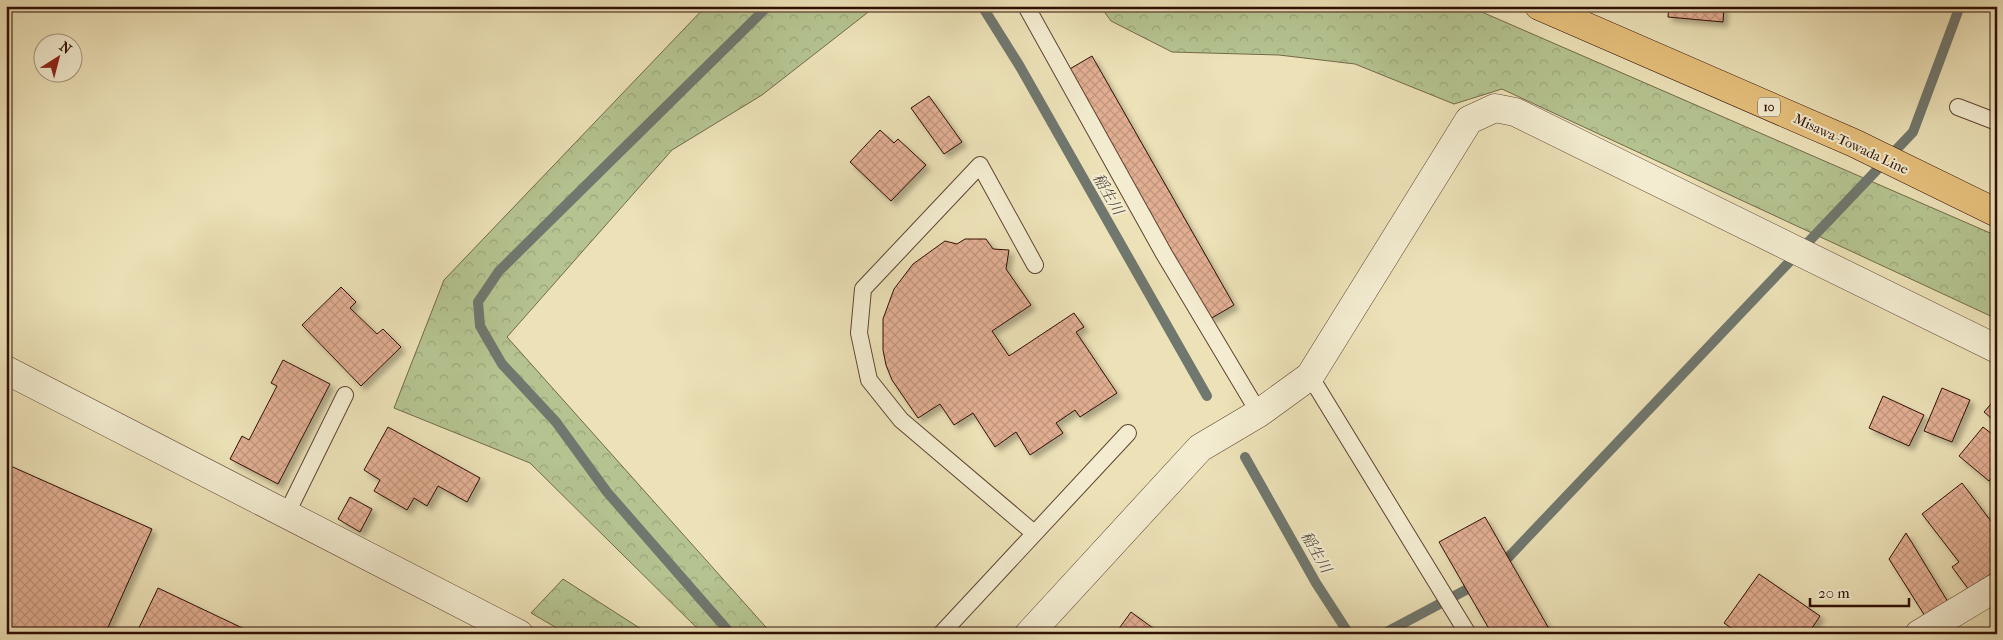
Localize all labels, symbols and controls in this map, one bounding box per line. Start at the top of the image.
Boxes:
north arrow [32,32,82,82]
text: N [56,38,75,58]
road number: 10 [1758,98,1780,116]
street label: Misawa-Towada Line [1791,110,1911,178]
water label: 稲生川 [1089,170,1128,220]
water label: 稲生川 [1297,528,1336,578]
scale bar [1810,575,1909,607]
text: 20 m [1818,584,1850,602]

